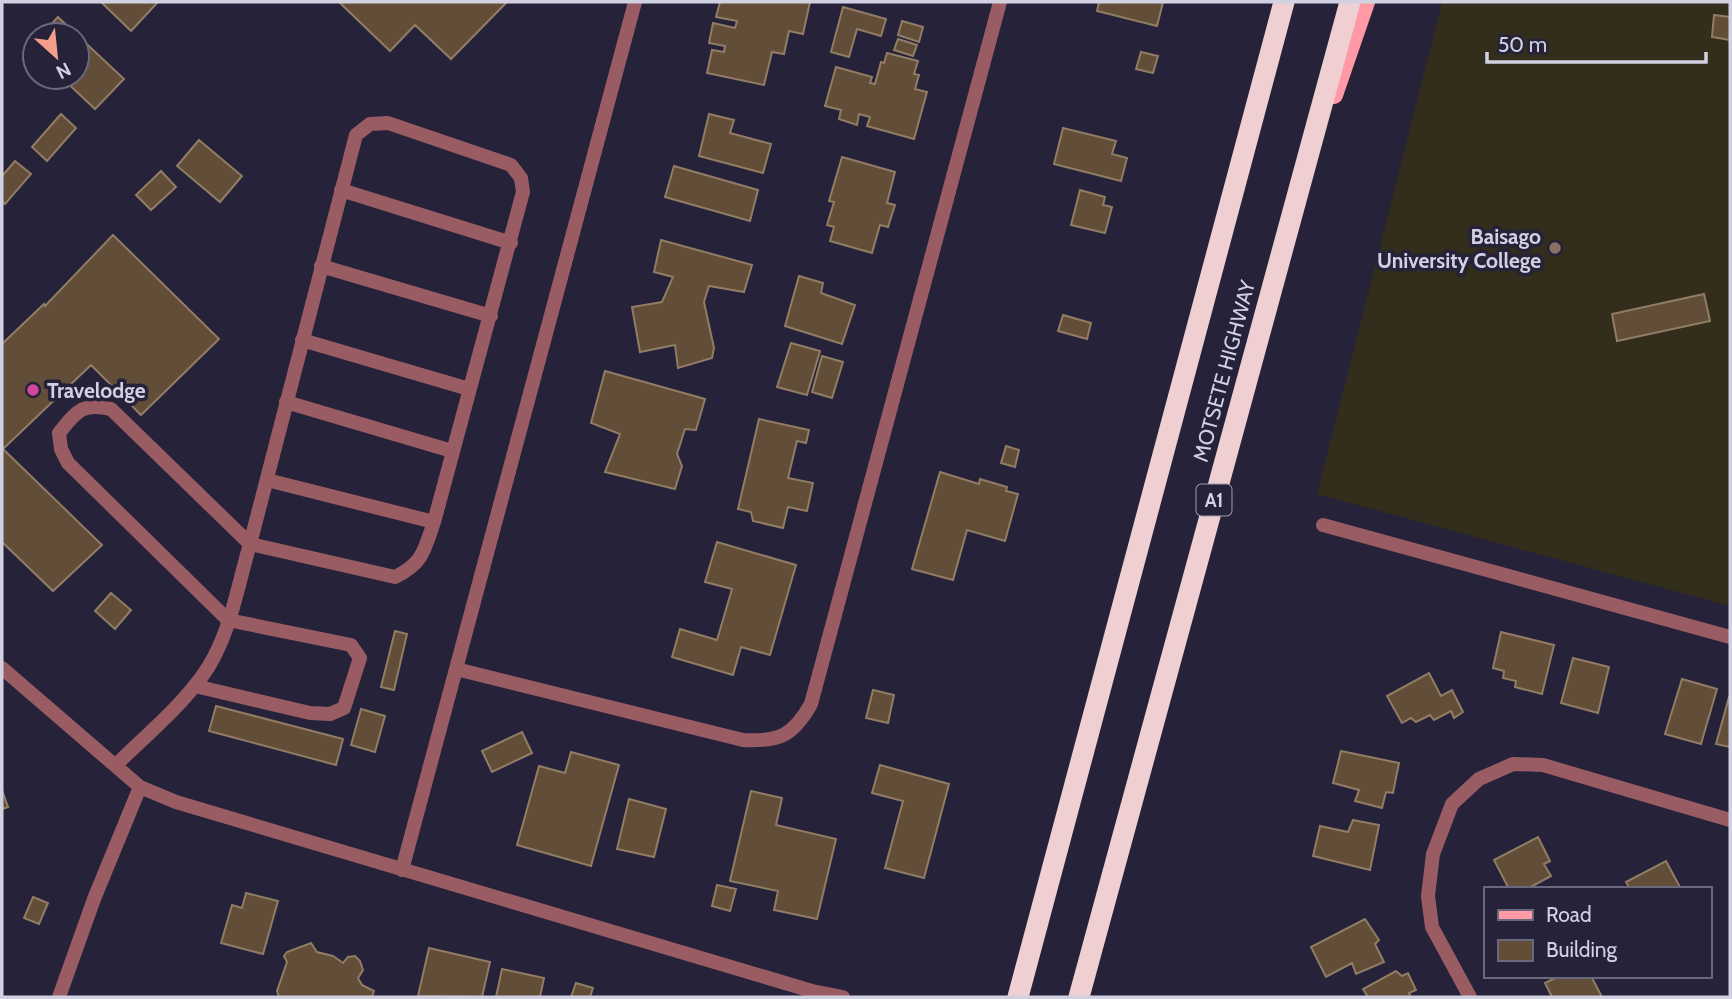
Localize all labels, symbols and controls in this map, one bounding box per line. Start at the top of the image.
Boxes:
north arrow [21,21,91,91]
scale bar [1487,21,1706,65]
text: 50 m [1498,32,1547,57]
text: N [52,57,75,84]
place label: Baisago University College [1377,224,1541,273]
marker: Baisago University College [1547,240,1563,256]
street label: MOTSETE HIGHWAY [1188,276,1261,465]
place label: Travelodge [47,378,146,403]
marker: Travelodge [25,382,41,398]
road number: A1 [1196,485,1232,516]
legend [1484,887,1711,978]
text: Road [1546,902,1592,927]
text: Building [1546,937,1618,962]

